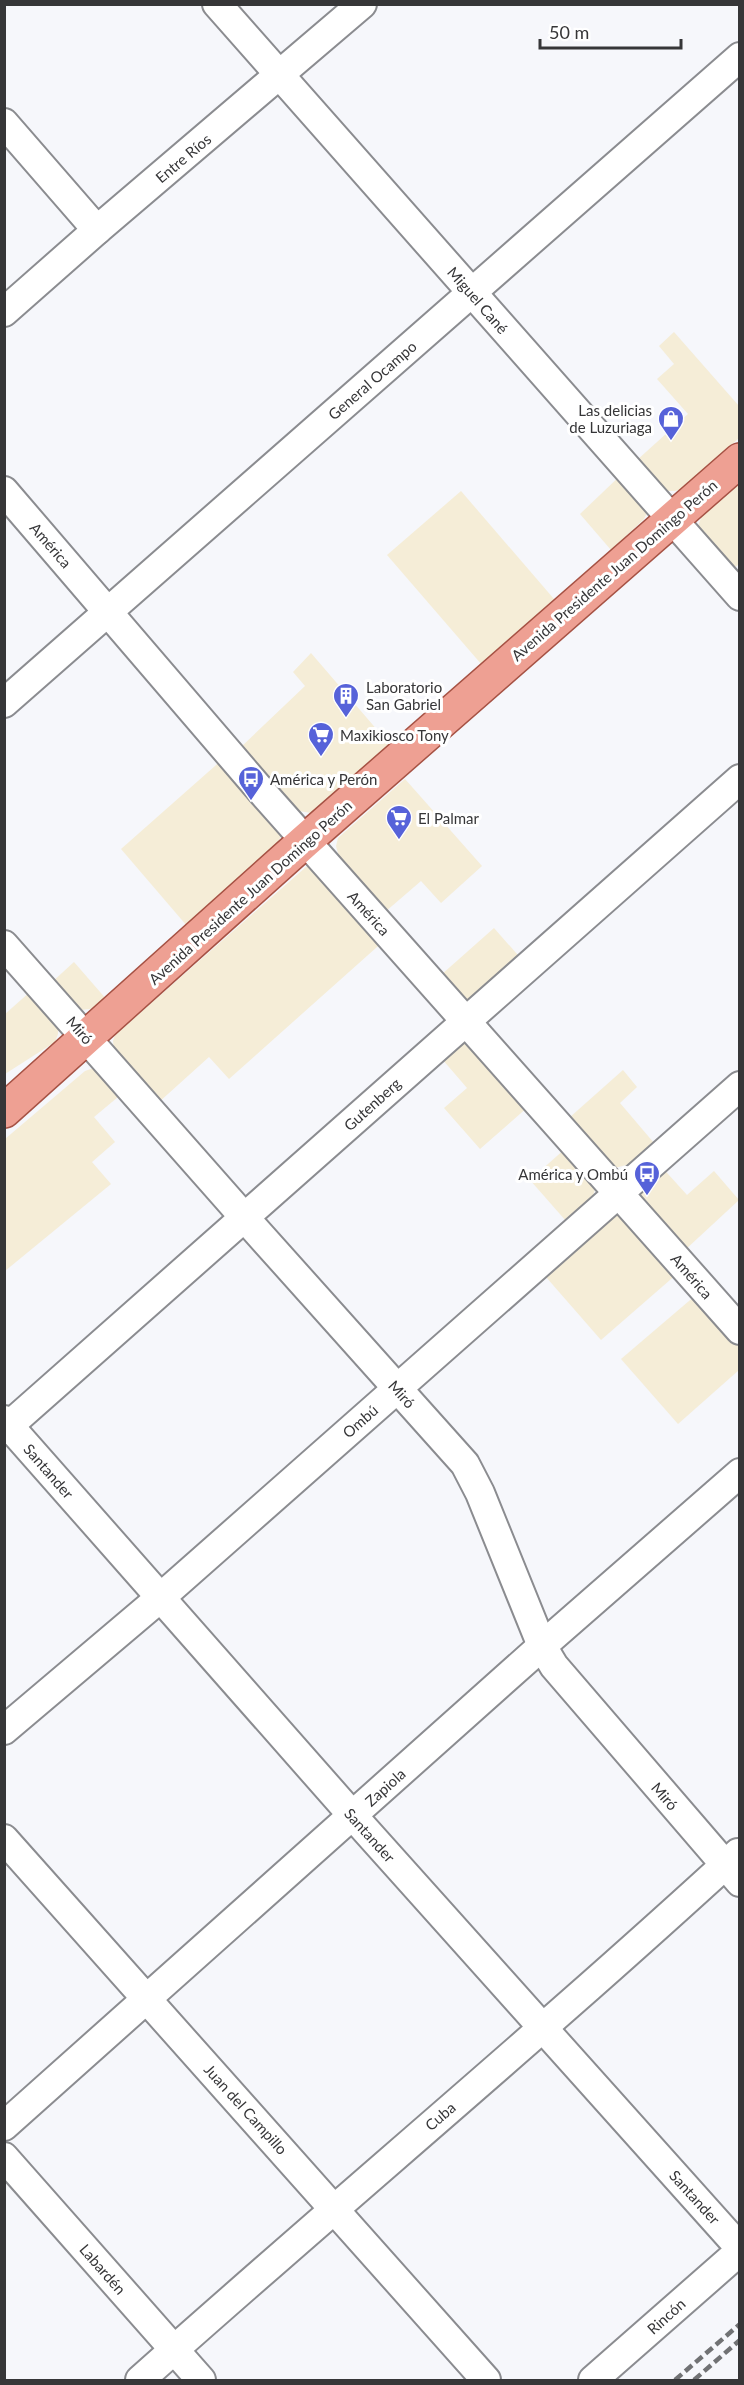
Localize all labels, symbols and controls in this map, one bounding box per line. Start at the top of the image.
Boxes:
scale bar [540,12,681,50]
text: 50 m [549,21,589,43]
street label: Entre Ríos [152,130,214,186]
street label: Miguel Cané [444,263,512,337]
street label: General Ocampo [324,337,420,423]
place label: Las delicias de Luzuriaga [569,401,652,436]
shop icon: Las delicias de Luzuriaga [656,404,686,442]
street label: Avenida Presidente Juan Domingo Perón [507,476,721,664]
street label: América [26,519,76,571]
place label: Laboratorio San Gabriel [366,678,442,713]
building icon: Laboratorio San Gabriel [331,681,361,719]
supermarket icon: Maxikiosco Tony [306,720,336,758]
place label: Maxikiosco Tony [340,726,449,744]
bus stop icon: América y Perón [236,764,266,802]
place label: América y Perón [270,770,377,788]
street label: Avenida Presidente Juan Domingo Perón [145,796,355,988]
supermarket icon: El Palmar [384,803,414,841]
place label: El Palmar [418,809,480,827]
street label: América [344,887,394,939]
street label: Miró [63,1012,97,1048]
street label: Gutenberg [340,1074,404,1134]
bus stop icon: América y Ombú [632,1159,662,1197]
place label: América y Ombú [518,1165,628,1183]
street label: América [667,1250,717,1302]
street label: Miró [385,1376,419,1412]
street label: Ombú [339,1401,381,1441]
street label: Santander [20,1440,78,1502]
street label: Zapiola [361,1764,409,1810]
street label: Miró [648,1778,682,1814]
street label: Santander [341,1804,399,1866]
street label: Juan del Campillo [201,2060,291,2158]
street label: Cuba [421,2098,459,2134]
street label: Santander [666,2166,724,2228]
street label: Labardén [76,2240,130,2298]
street label: Rincón [643,2294,689,2338]

